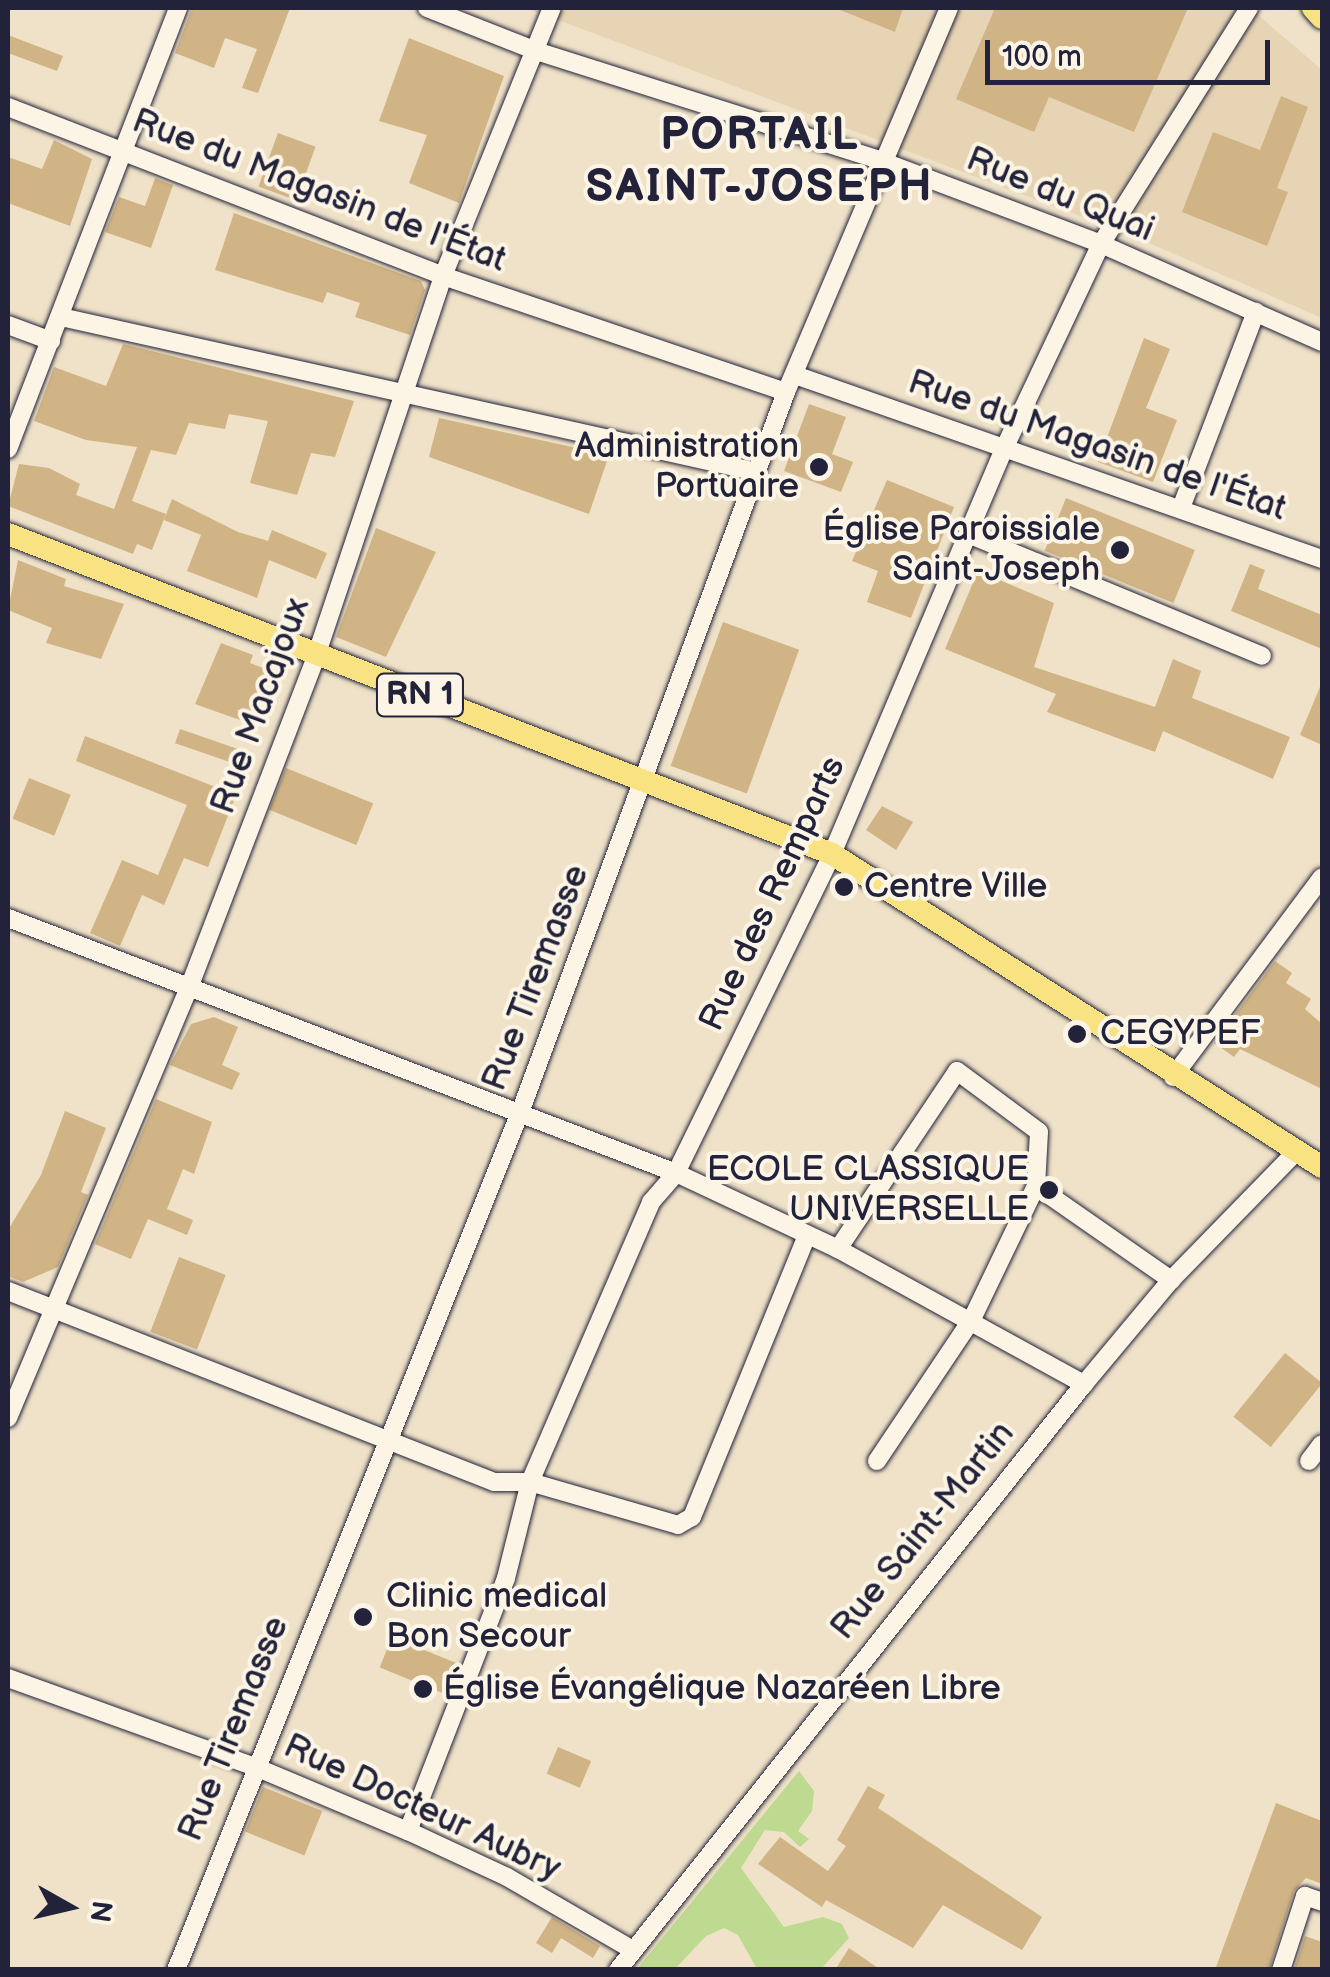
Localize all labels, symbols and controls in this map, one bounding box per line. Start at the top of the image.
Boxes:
scale bar [990,20,1275,82]
text: 100 m [1002,39,1082,75]
street label: Rue du Magasin de l'État [126,100,512,282]
district label: PORTAIL SAINT-JOSEPH [586,109,934,215]
street label: Rue du Quai [960,138,1160,252]
street label: Rue du Magasin de l'État [903,362,1291,530]
place label: Administration Portuaire [575,426,799,508]
marker: Administration Portuaire [808,456,830,478]
place label: Église Paroissiale Saint-Joseph [823,509,1100,591]
marker: Église Paroissiale Saint-Joseph [1109,539,1131,561]
street label: Rue Macajoux [202,592,320,820]
road number: RN 1 [375,668,465,722]
street label: Rue des Remparts [691,750,855,1038]
street label: Rue Tiremasse [474,859,598,1097]
place label: Centre Ville [864,866,1048,908]
marker: Centre Ville [833,876,855,898]
place label: CEGYPEF [1100,1013,1260,1055]
marker: CEGYPEF [1064,1021,1090,1047]
place label: ECOLE CLASSIQUE UNIVERSELLE [707,1149,1029,1231]
marker: ECOLE CLASSIQUE UNIVERSELLE [1038,1179,1060,1201]
street label: Rue Saint-Martin [822,1413,1024,1649]
place label: Clinic medical Bon Secour [386,1576,607,1658]
marker: Clinic medical Bon Secour [350,1604,376,1630]
street label: Rue Tiremasse [170,1610,298,1848]
place label: Église Évangélique Nazaréen Libre [443,1668,1001,1710]
marker: Église Évangélique Nazaréen Libre [412,1678,434,1700]
street label: Rue Docteur Aubry [277,1725,567,1891]
north arrow [20,1857,120,1957]
text: N [82,1899,118,1924]

